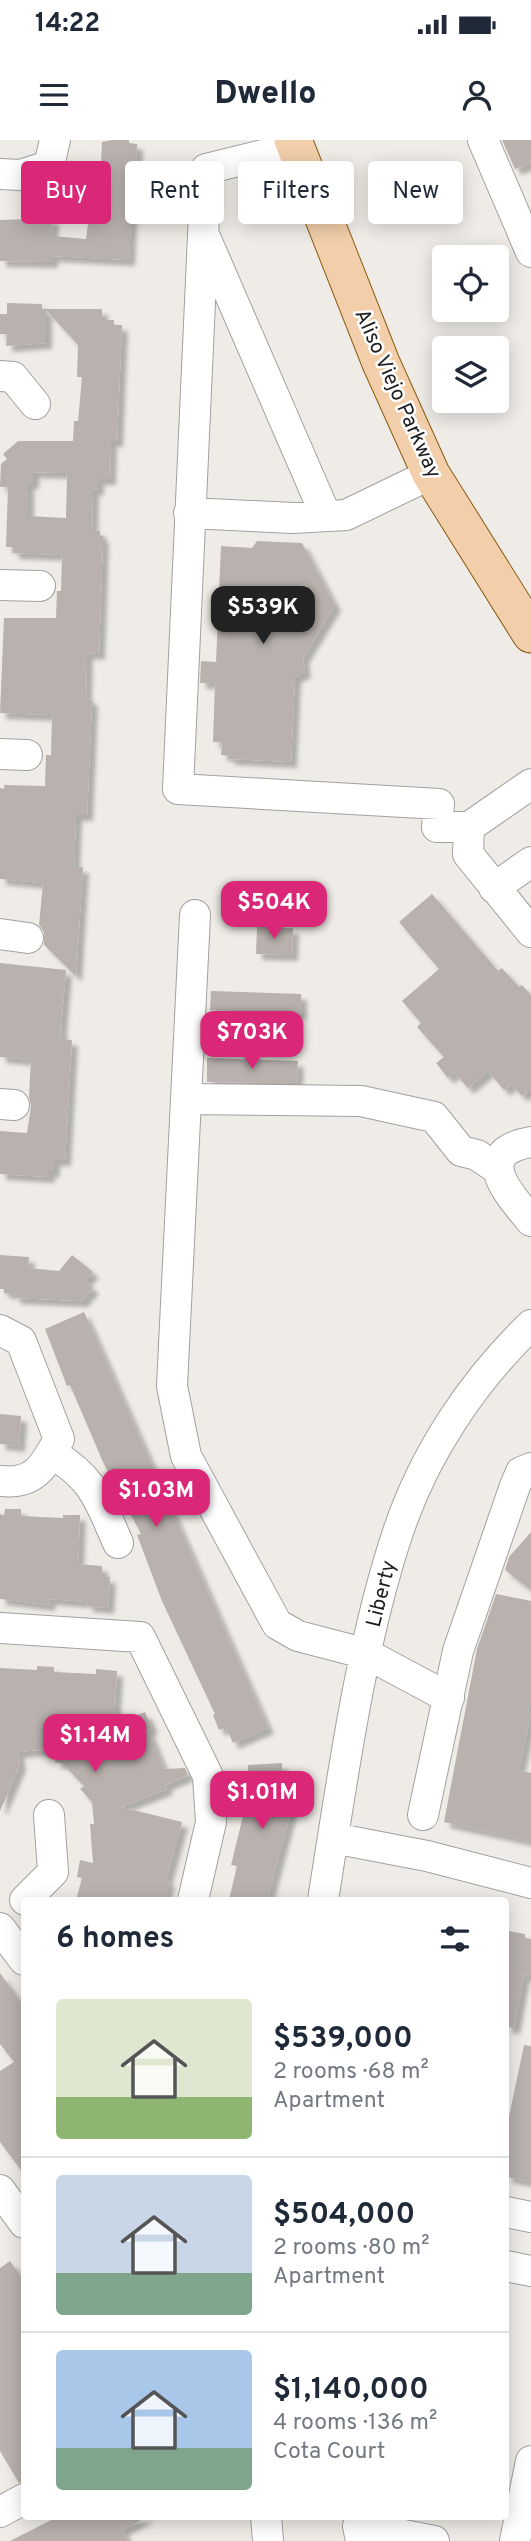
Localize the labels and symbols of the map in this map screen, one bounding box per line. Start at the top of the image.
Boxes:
street label: Aliso Viejo Parkway [347,305,447,483]
pin: $539K [214,587,312,646]
pin: $504K [225,882,323,941]
pin: $703K [203,1012,301,1071]
pin: $1.03M [99,1470,213,1529]
street label: Liberty [361,1558,403,1630]
pin: $1.14M [38,1714,152,1774]
pin: $1.01M [205,1772,319,1831]

